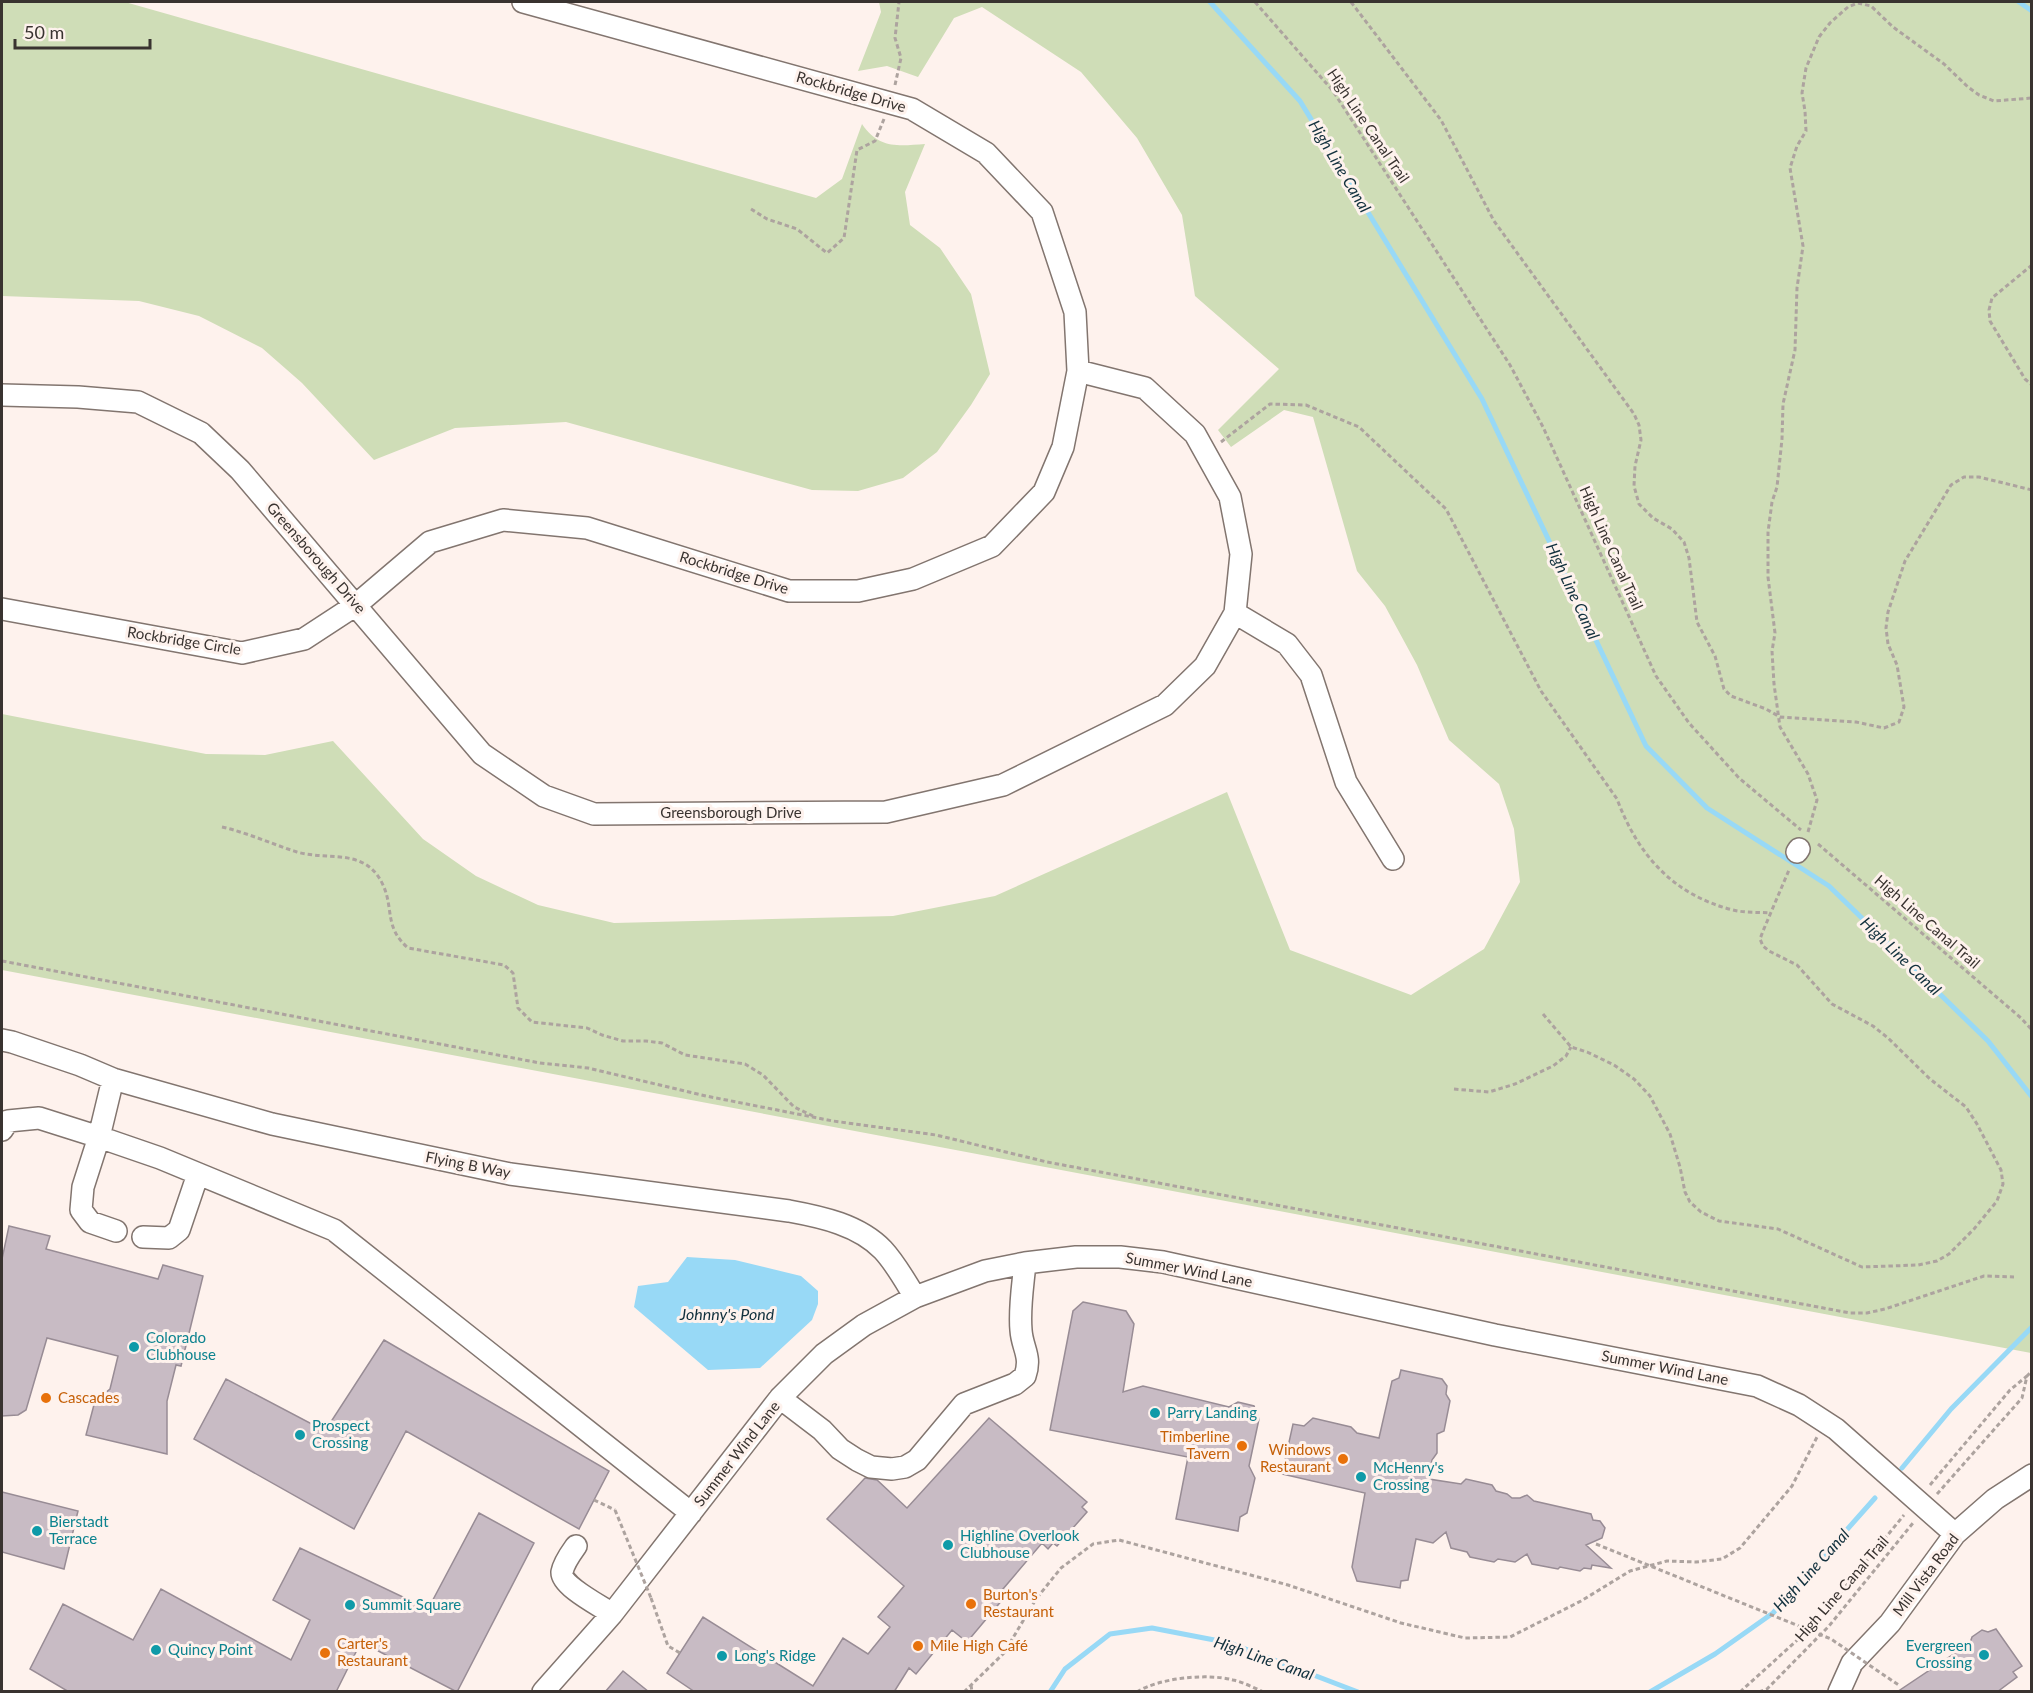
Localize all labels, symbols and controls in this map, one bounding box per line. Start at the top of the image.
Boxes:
scale bar [15,12,150,50]
text: 50 m [24,21,64,43]
street label: High Line Canal Trail [1323,65,1413,187]
street label: Rockbridge Drive [794,67,908,115]
water label: High Line Canal [1305,116,1375,216]
street label: High Line Canal Trail [1575,483,1647,613]
street label: Greensborough Drive [264,498,370,617]
water label: High Line Canal [1542,540,1604,642]
street label: Rockbridge Drive [678,547,791,597]
street label: Rockbridge Circle [126,622,242,658]
street label: Greensborough Drive [660,803,802,821]
street label: High Line Canal Trail [1870,871,1984,973]
water label: High Line Canal [1857,913,1945,999]
street label: Flying B Way [424,1147,513,1181]
street label: Summer Wind Lane [1124,1248,1254,1290]
water label: Johnny's Pond [679,1304,775,1323]
place label: Colorado Clubhouse [146,1328,216,1363]
marker: Colorado Clubhouse [127,1340,141,1354]
street label: Summer Wind Lane [1600,1346,1730,1388]
place label: Cascades [58,1388,119,1406]
marker: Cascades [39,1391,53,1405]
street label: Summer Wind Lane [689,1397,783,1510]
place label: Parry Landing [1167,1403,1257,1421]
marker: Parry Landing [1148,1406,1162,1420]
place label: Prospect Crossing [312,1416,371,1451]
place label: Timberline Tavern [1160,1427,1230,1462]
marker: Prospect Crossing [293,1428,307,1442]
marker: Timberline Tavern [1235,1439,1249,1453]
place label: Windows Restaurant [1260,1440,1332,1475]
marker: Windows Restaurant [1336,1452,1350,1466]
place label: McHenry's Crossing [1373,1458,1444,1493]
marker: McHenry's Crossing [1354,1470,1368,1484]
place label: Bierstadt Terrace [49,1512,109,1547]
marker: Bierstadt Terrace [30,1524,44,1538]
water label: High Line Canal [1769,1524,1853,1615]
place label: Highline Overlook Clubhouse [960,1526,1080,1561]
street label: Mill Vista Road [1889,1530,1962,1619]
street label: High Line Canal Trail [1791,1532,1892,1645]
marker: Highline Overlook Clubhouse [941,1538,955,1552]
place label: Burton's Restaurant [983,1585,1055,1620]
place label: Summit Square [362,1595,461,1613]
marker: Burton's Restaurant [964,1597,978,1611]
marker: Summit Square [343,1598,357,1612]
water label: High Line Canal [1212,1632,1317,1684]
place label: Carter's Restaurant [337,1634,409,1669]
place label: Mile High Café [930,1636,1028,1654]
place label: Evergreen Crossing [1906,1636,1972,1671]
marker: Mile High Café [911,1639,925,1653]
place label: Quincy Point [168,1640,254,1658]
marker: Quincy Point [149,1643,163,1657]
marker: Carter's Restaurant [318,1646,332,1660]
place label: Long's Ridge [734,1646,816,1664]
marker: Evergreen Crossing [1977,1648,1991,1662]
marker: Long's Ridge [715,1649,729,1663]

